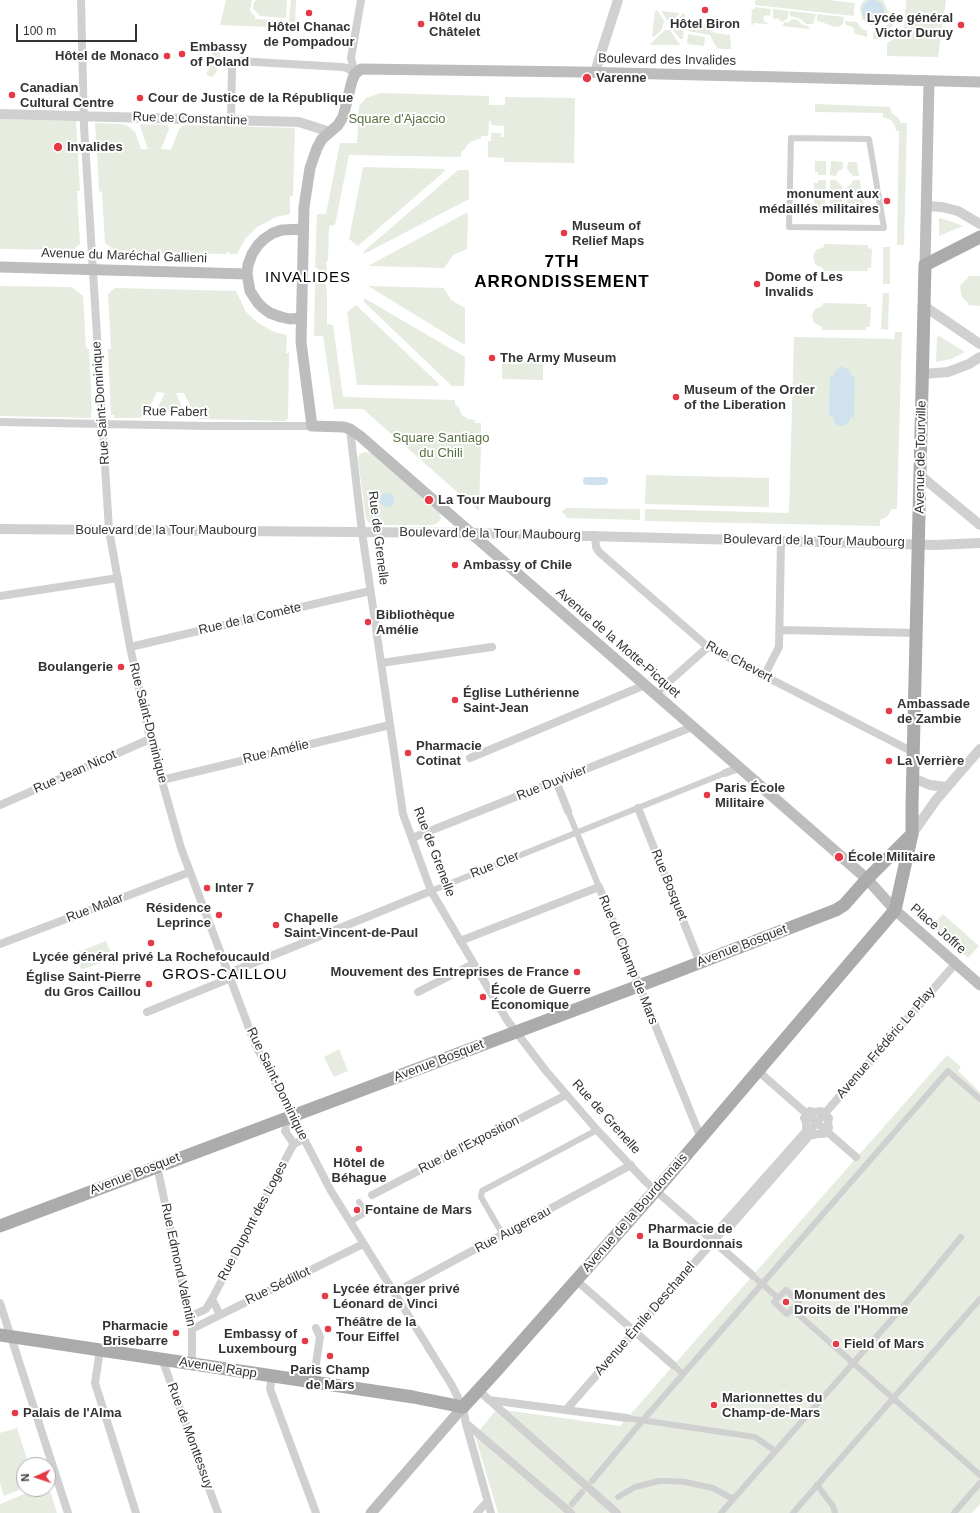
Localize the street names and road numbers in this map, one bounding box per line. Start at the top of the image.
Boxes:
street label: Boulevard des Invalides [598,51,736,69]
street label: Rue de Constantine [132,109,248,129]
street label: Avenue du Maréchal Gallieni [41,245,207,267]
street label: Rue Saint-Dominique [89,341,113,465]
street label: Avenue de Tourville [912,400,930,514]
street label: Rue Fabert [142,404,208,420]
street label: Rue de Grenelle [364,490,392,586]
street label: Boulevard de la Tour Maubourg [75,522,257,538]
street label: Boulevard de la Tour Maubourg [399,525,581,543]
street label: Boulevard de la Tour Maubourg [723,532,905,550]
street label: Avenue de la Motte-Picquet [553,585,683,701]
street label: Rue de la Comète [197,600,303,638]
street label: Rue Chevert [703,638,775,686]
street label: Rue Saint-Dominique [125,661,171,785]
street label: Rue Amélie [242,737,310,767]
street label: Rue Jean Nicot [31,747,119,797]
street label: Rue Duvivier [515,762,589,804]
street label: Rue de Grenelle [410,805,458,899]
street label: Rue Bosquet [648,847,690,923]
street label: Rue Cler [468,848,522,882]
street label: Rue Malar [64,890,126,926]
street label: Rue du Champ de Mars [595,893,661,1027]
street label: Place Joffre [907,901,969,957]
street label: Avenue Bosquet [695,922,789,970]
street label: Avenue Frédéric Le Play [833,984,939,1102]
street label: Rue Saint-Dominique [243,1025,311,1143]
street label: Avenue Bosquet [392,1037,486,1085]
street label: Rue de Grenelle [569,1077,643,1157]
street label: Rue de l'Exposition [416,1113,522,1177]
street label: Avenue Bosquet [88,1150,182,1198]
street label: Avenue de la Bourdonnais [579,1150,691,1276]
street label: Rue Dupont des Loges [215,1159,291,1283]
street label: Rue Edmond Valentin [157,1202,199,1328]
street label: Rue Augereau [472,1203,554,1257]
street label: Avenue Émile Deschanel [592,1259,698,1379]
street label: Rue Sédillot [243,1264,313,1308]
street label: Avenue Rapp [178,1354,258,1382]
street label: Rue de Monttessuy [164,1381,216,1491]

